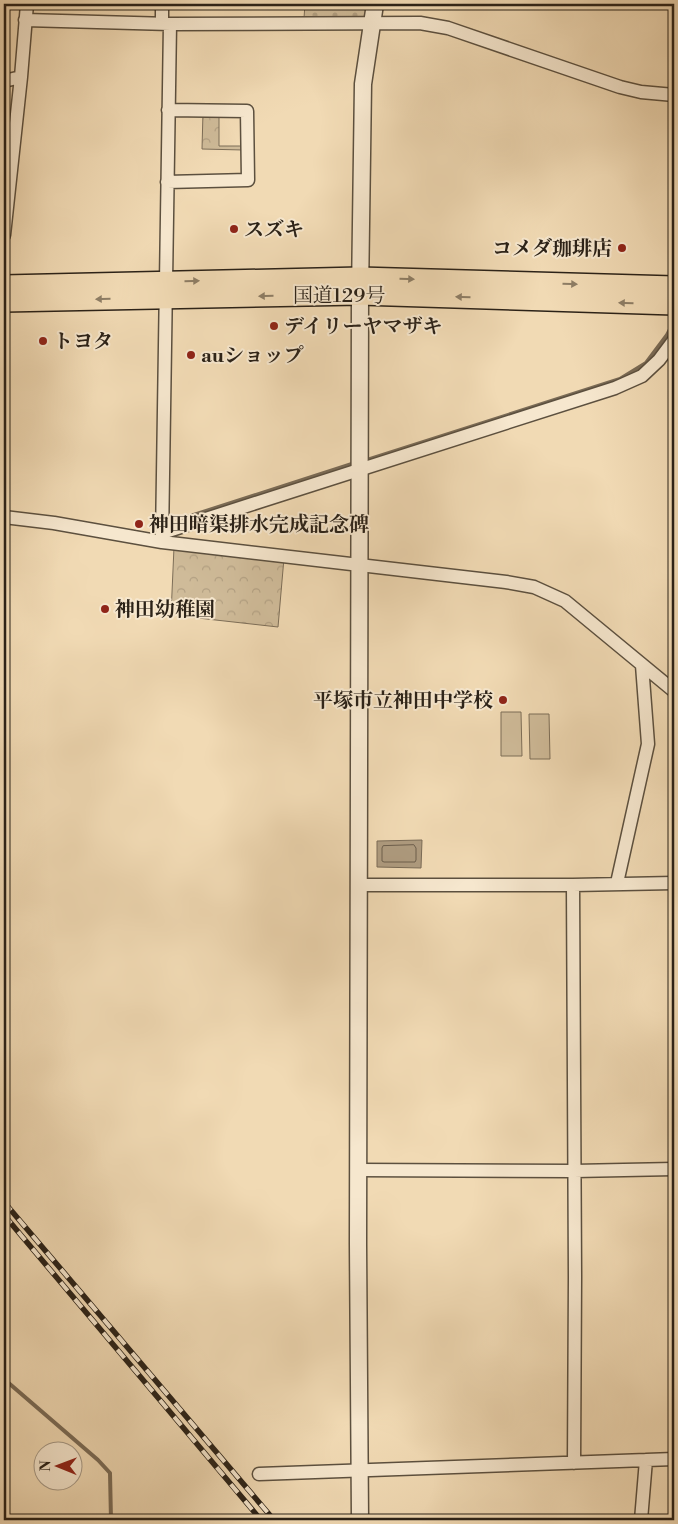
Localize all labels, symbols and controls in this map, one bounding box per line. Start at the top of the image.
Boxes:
place label: スズキ [244,218,304,243]
marker: スズキ [228,223,240,235]
place label: コメダ珈琲店 [492,237,612,262]
marker: コメダ珈琲店 [616,242,628,254]
one-way arrow [400,276,416,284]
one-way arrow [185,277,201,285]
one-way arrow [562,280,578,288]
street label: 国道129号 [293,284,385,309]
one-way arrow [257,292,273,300]
one-way arrow [455,293,471,301]
one-way arrow [95,295,111,303]
one-way arrow [617,298,633,306]
place label: デイリーヤマザキ [284,315,443,340]
marker: デイリーヤマザキ [268,320,280,332]
place label: トヨタ [53,330,113,355]
marker: トヨタ [37,335,49,347]
place label: auショップ [201,344,304,369]
marker: auショップ [185,349,197,361]
place label: 神田暗渠排水完成記念碑 [149,513,369,538]
marker: 神田暗渠排水完成記念碑 [133,518,145,530]
place label: 神田幼稚園 [115,598,215,623]
marker: 神田幼稚園 [99,603,111,615]
place label: 平塚市立神田中学校 [313,689,493,714]
marker: 平塚市立神田中学校 [497,694,509,706]
north arrow [32,1442,82,1492]
text: N [37,1460,55,1471]

